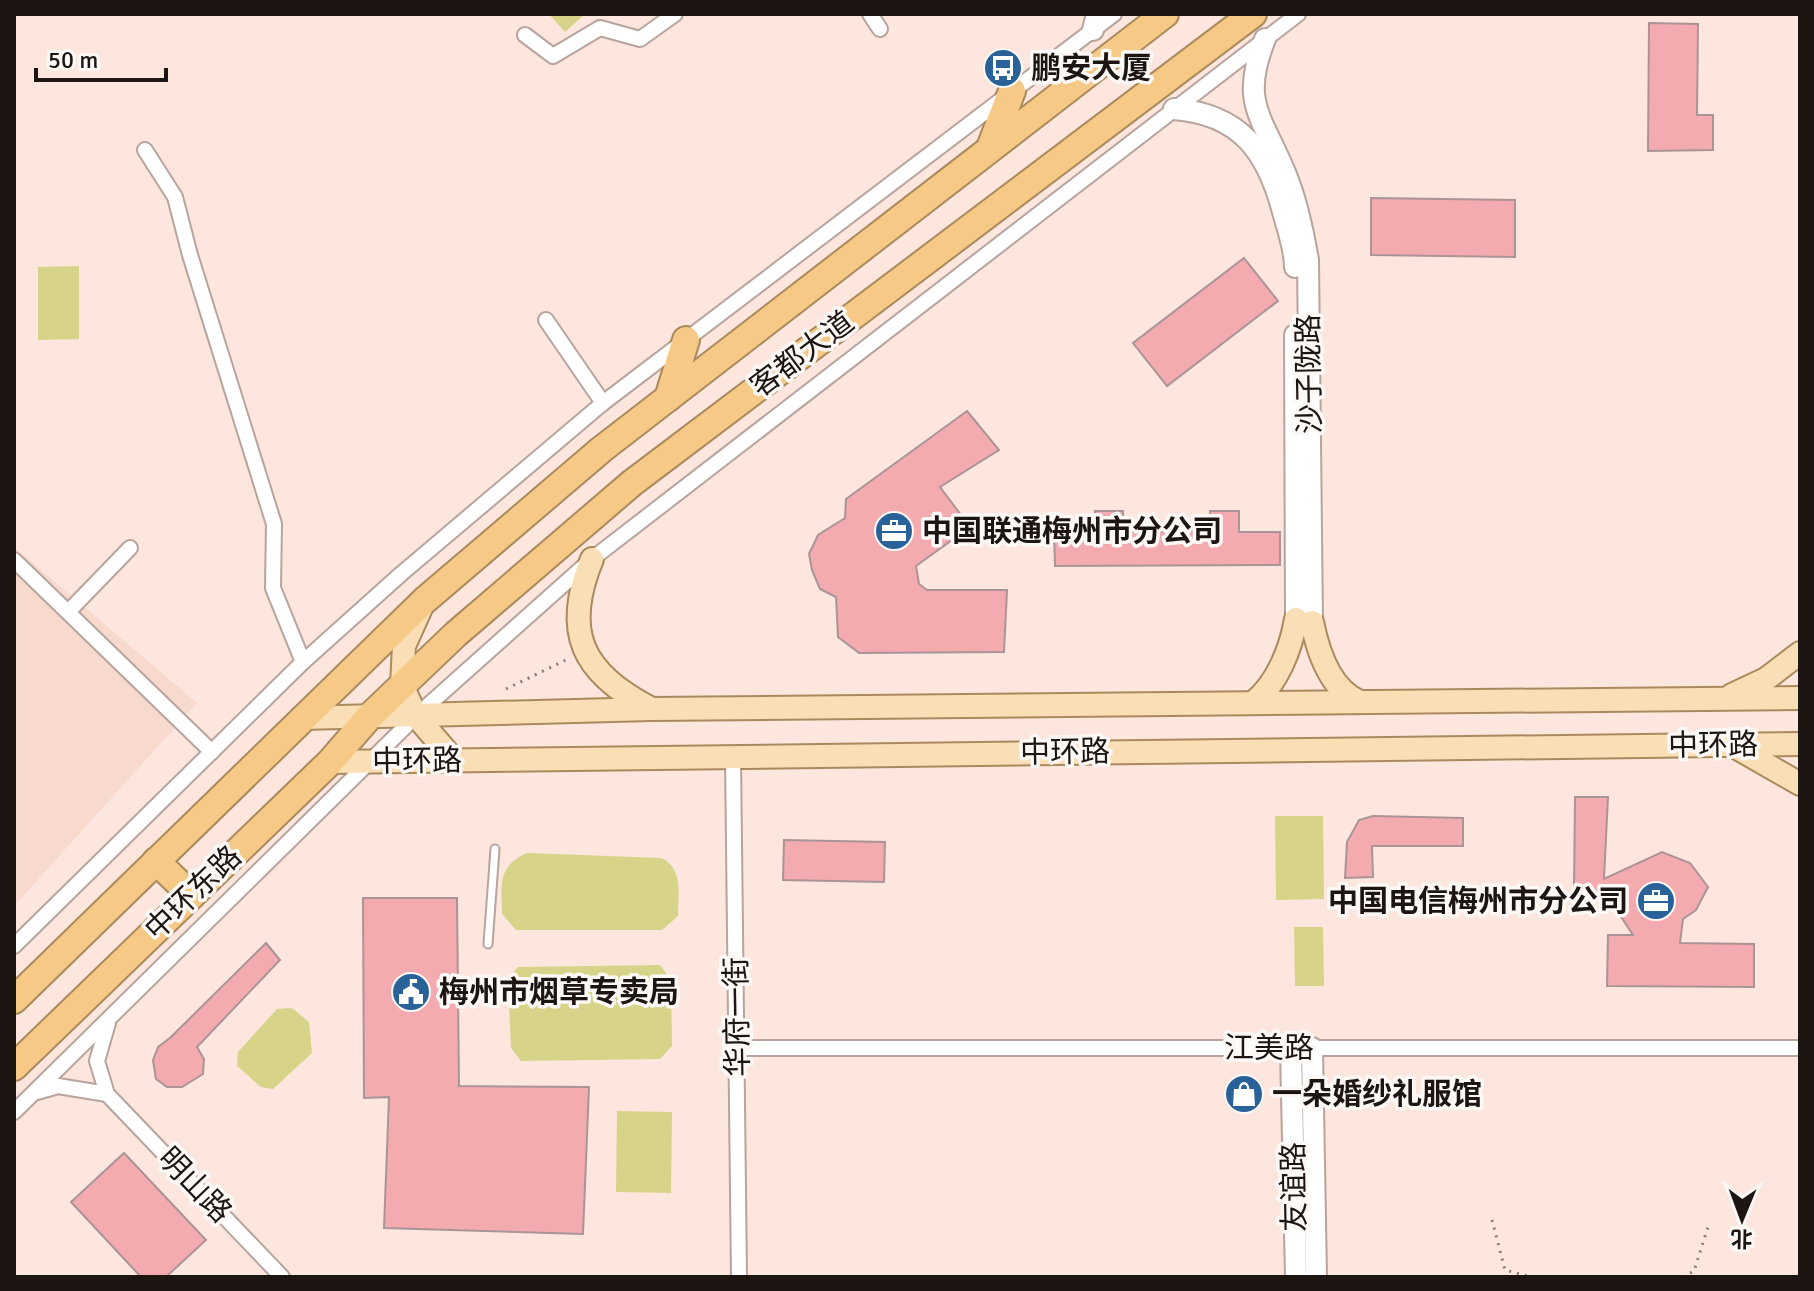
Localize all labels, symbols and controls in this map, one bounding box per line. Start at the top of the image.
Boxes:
scale bar [36,32,166,82]
text: 50 m [48,45,98,75]
bus stop icon: 鹏安大厦 [982,47,1024,89]
place label: 鹏安大厦 [1031,50,1151,87]
street label: 客都大道 [743,304,861,405]
street label: 沙子陇路 [1290,314,1329,434]
office icon: 中国联通梅州市分公司 [873,510,915,552]
place label: 中国联通梅州市分公司 [922,513,1222,550]
street label: 中环路 [1668,726,1758,765]
street label: 中环路 [1020,733,1110,772]
street label: 中环路 [372,742,462,781]
street label: 中环东路 [137,838,249,948]
office icon: 中国电信梅州市分公司 [1635,880,1677,922]
place label: 中国电信梅州市分公司 [1328,883,1628,920]
street label: 华府一街 [718,957,757,1077]
public building icon: 梅州市烟草专卖局 [390,971,432,1013]
place label: 梅州市烟草专卖局 [439,974,679,1011]
street label: 江美路 [1224,1030,1314,1067]
shop icon: 一朵婚纱礼服馆 [1223,1073,1265,1115]
place label: 一朵婚纱礼服馆 [1272,1076,1482,1113]
street label: 明山路 [150,1140,239,1231]
street label: 友谊路 [1275,1142,1314,1232]
north arrow [1702,1179,1782,1259]
text: 北 [1730,1225,1753,1252]

